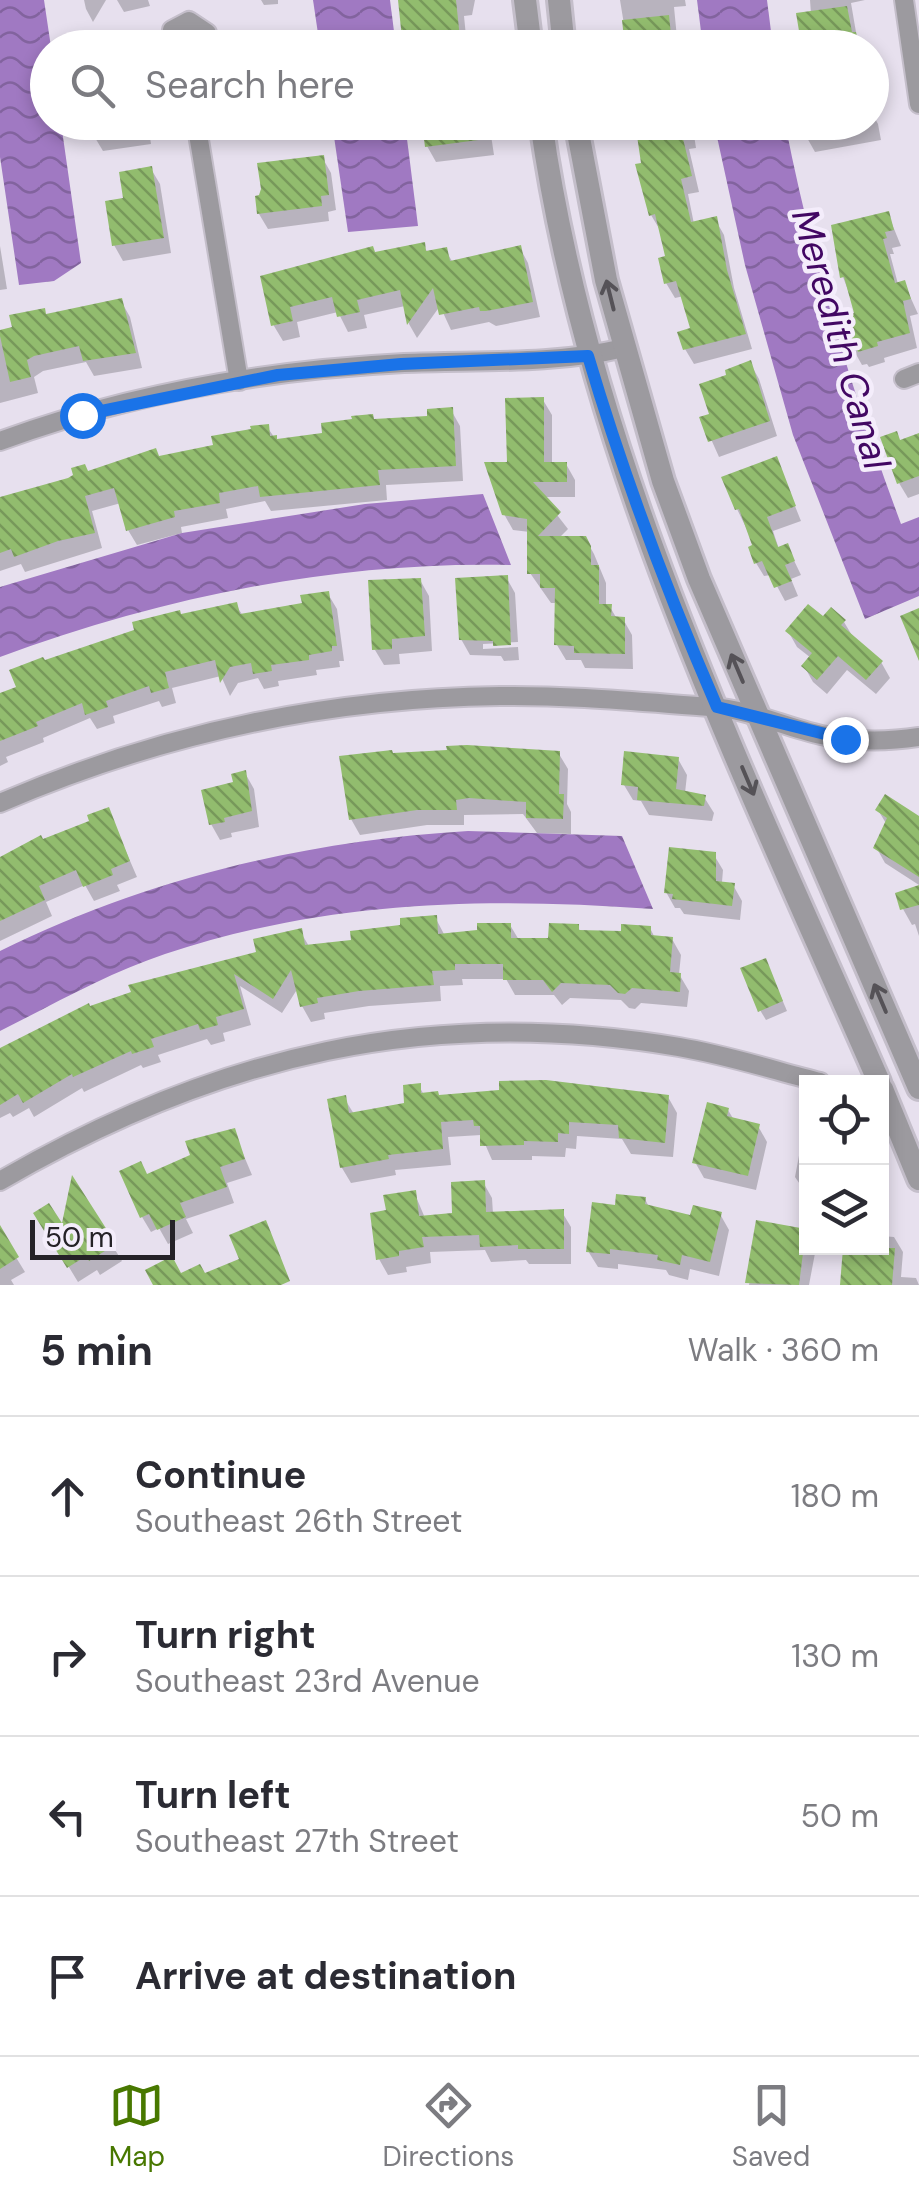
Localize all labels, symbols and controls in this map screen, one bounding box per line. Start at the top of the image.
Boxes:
search box [30,30,889,140]
icon: search [65,58,120,113]
text: Search here [145,60,355,110]
water label: Meredith Canal [780,203,902,475]
one-way arrow [600,280,618,312]
route start [60,393,106,439]
one-way arrow [727,653,745,684]
route end [823,717,869,763]
one-way arrow [740,765,758,796]
one-way arrow [870,983,888,1014]
map controls [799,1075,889,1255]
button: locate [799,1075,889,1165]
button: layers [799,1165,889,1255]
scale bar [30,1215,175,1260]
text: 50 m [45,1219,114,1256]
text: 5 min [40,1323,153,1378]
text: Walk · 360 m [688,1329,879,1371]
text: Continue [135,1450,306,1500]
icon: ahead [40,1469,95,1524]
text: 180 m [791,1475,879,1517]
text: Southeast 26th Street [135,1500,463,1542]
text: Turn right [135,1610,316,1660]
icon: right [40,1629,95,1684]
text: 130 m [791,1635,879,1677]
text: Southeast 23rd Avenue [135,1660,480,1702]
text: Turn left [135,1770,291,1820]
icon: left [40,1789,95,1844]
text: 50 m [801,1795,879,1837]
text: Southeast 27th Street [135,1820,459,1862]
icon: arrive [40,1949,95,2004]
text: Arrive at destination [135,1951,517,2001]
tab: Map [109,2078,165,2175]
tab: Directions [383,2078,514,2175]
tab: Saved [732,2078,810,2175]

